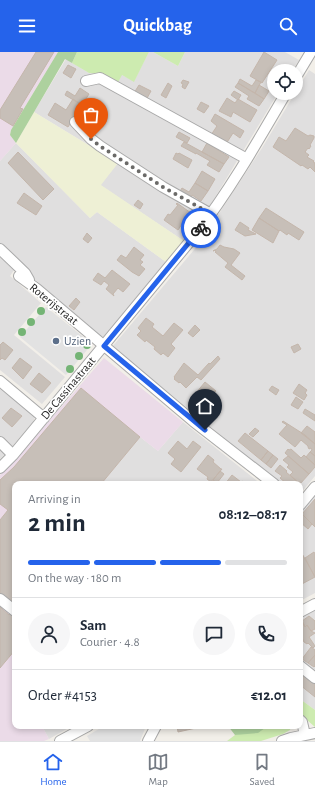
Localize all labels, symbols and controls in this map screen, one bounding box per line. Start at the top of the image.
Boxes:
icon: menu [16,15,38,37]
icon: search [277,15,299,37]
text: Quickbag [123,17,192,35]
map controls [267,64,303,100]
button: locate [267,64,303,100]
pin [74,98,108,139]
icon: bag [80,104,102,126]
courier [181,208,221,248]
icon: bike [190,217,212,239]
street label: Roterijstraat [27,281,81,328]
place label: Uzien [64,335,91,347]
marker: Uzien [51,336,61,346]
street label: De Cassinastraat [38,354,98,422]
pin [188,389,222,430]
icon: home [194,395,216,417]
text: Arriving in [28,493,81,506]
text: 08:12–08:17 [218,507,287,522]
text: 2 min [28,510,86,536]
text: On the way · 180 m [28,572,121,585]
button: person [28,613,70,655]
button: chat [193,613,235,655]
button: phone [245,613,287,655]
text: Sam [80,618,106,633]
text: Courier · 4.8 [80,636,140,649]
text: Order #4153 [28,688,97,703]
text: €12.01 [251,688,287,703]
tab: Home [40,751,67,788]
tab: Map [147,751,169,788]
tab: Saved [250,751,275,788]

